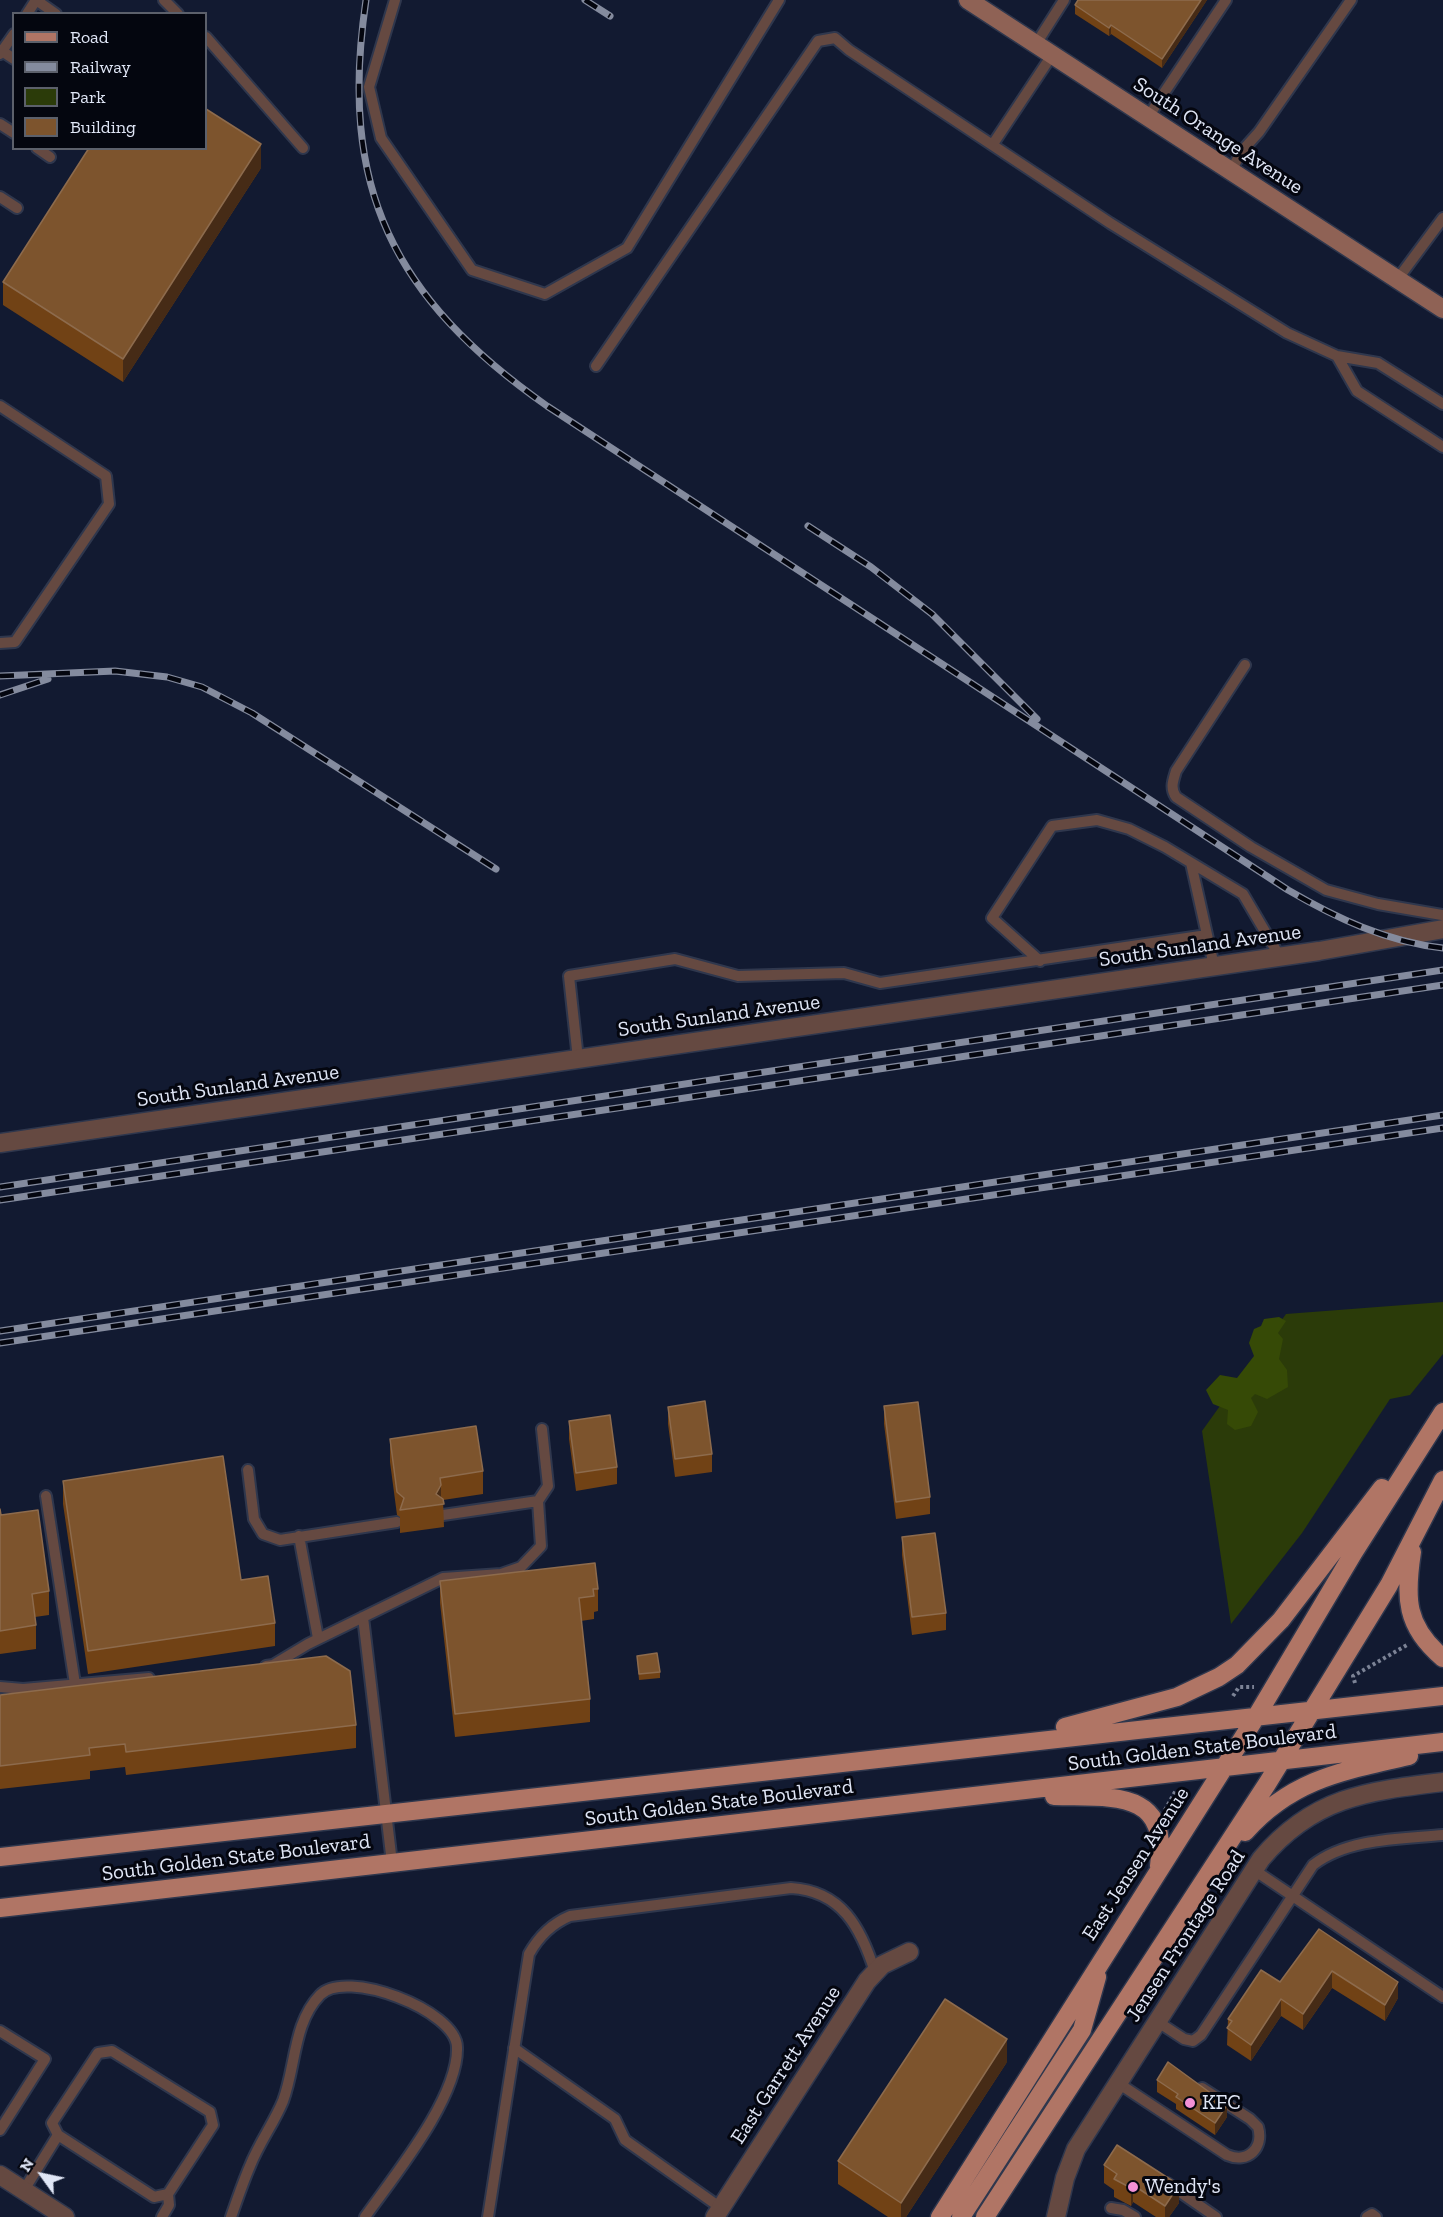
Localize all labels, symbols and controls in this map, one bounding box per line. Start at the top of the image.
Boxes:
legend [12,12,207,150]
text: Road [70,26,109,48]
text: Railway [70,56,131,78]
street label: South Orange Avenue [1129,72,1307,200]
text: Park [70,86,106,108]
text: Building [70,116,136,138]
street label: South Sunland Avenue [1097,919,1303,973]
street label: South Sunland Avenue [616,989,822,1043]
street label: South Sunland Avenue [135,1059,341,1113]
street label: South Golden State Boulevard [1066,1719,1338,1777]
street label: South Golden State Boulevard [583,1774,855,1832]
street label: East Jensen Avenue [1077,1783,1195,1945]
street label: South Golden State Boulevard [100,1829,372,1887]
street label: Jensen Frontage Road [1121,1846,1251,2026]
street label: East Garrett Avenue [726,1981,846,2149]
place label: KFC [1202,2090,1241,2116]
marker: KFC [1183,2096,1197,2110]
north arrow [12,2145,72,2205]
text: N [15,2155,38,2175]
place label: Wendy's [1145,2174,1221,2200]
marker: Wendy's [1126,2180,1140,2194]

